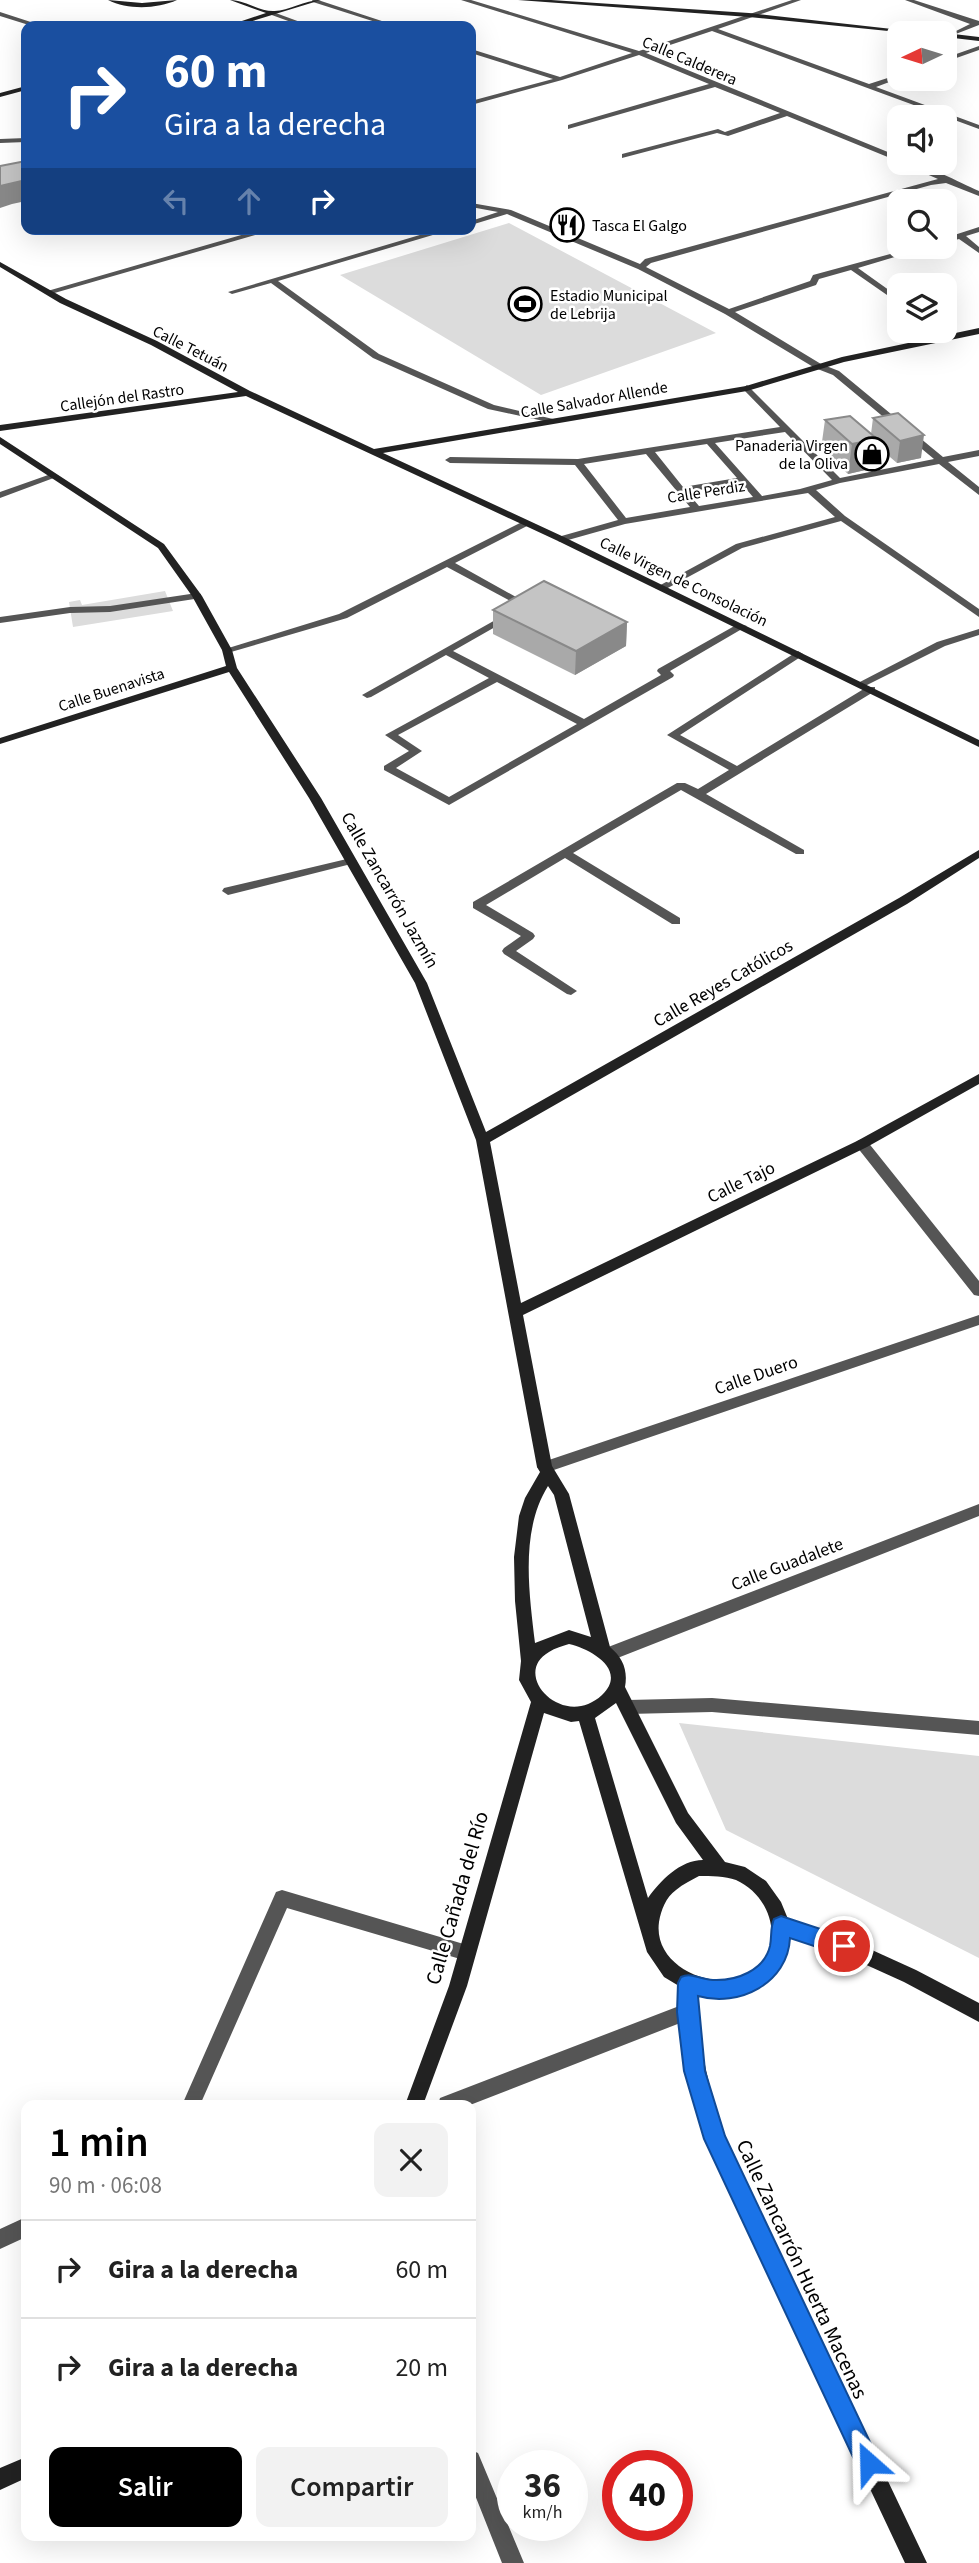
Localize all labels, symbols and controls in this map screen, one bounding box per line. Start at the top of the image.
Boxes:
north arrow [887,21,957,91]
map controls [887,21,957,343]
street label: Calle Calderera [639,31,740,91]
text: 60 m [164,37,268,107]
icon: right [49,49,140,140]
text: Gira a la derecha [164,102,386,148]
button: sound [887,105,957,175]
icon: left [157,182,195,220]
icon: ahead [230,182,268,220]
icon: right [303,182,341,220]
button: search [887,189,957,259]
restaurant icon: Tasca El Galgo [548,206,586,244]
place label: Tasca El Galgo [592,215,687,237]
button: layers [887,273,957,343]
sports icon: Estadio Municipal de Lebrija [506,285,544,323]
place label: Estadio Municipal de Lebrija [550,285,668,325]
street label: Calle Tetuán [149,320,232,377]
street label: Calle Salvador Allende [519,376,670,424]
street label: Callejón del Rastro [59,378,186,418]
place label: Panaderia Virgen de la Oliva [735,435,848,475]
shop icon: Panaderia Virgen de la Oliva [853,435,891,473]
street label: Calle Perdiz [666,475,747,509]
street label: Calle Virgen de Consolación [596,532,771,632]
street label: Calle Buenavista [55,662,167,717]
street label: Calle Zancarrón Jazmín [335,808,445,973]
street label: Calle Reyes Católicos [649,933,798,1034]
street label: Calle Tajo [703,1155,779,1210]
street label: Calle Duero [711,1350,801,1401]
street label: Calle Guadalete [728,1532,847,1597]
street label: Calle Cañada del Río [418,1808,496,1988]
pin [814,1916,874,1976]
icon: arrive [825,1927,863,1965]
text: 1 min [49,2113,149,2173]
button: close [374,2123,448,2197]
street label: Calle Zancarrón Huerta Macenas [729,2134,875,2404]
text: 90 m · 06:08 [49,2169,162,2202]
icon: right [49,2250,87,2288]
text: Gira a la derecha [108,2251,298,2288]
text: 60 m [395,2251,448,2288]
icon: right [49,2348,87,2386]
text: Gira a la derecha [108,2349,298,2386]
text: 20 m [395,2349,448,2386]
position arrow [832,2426,906,2500]
button: Salir [49,2447,242,2527]
button: Compartir [256,2447,448,2527]
speed limit sign: 40 [602,2450,693,2541]
text: 36 [524,2461,561,2511]
text: km/h [523,2500,562,2525]

